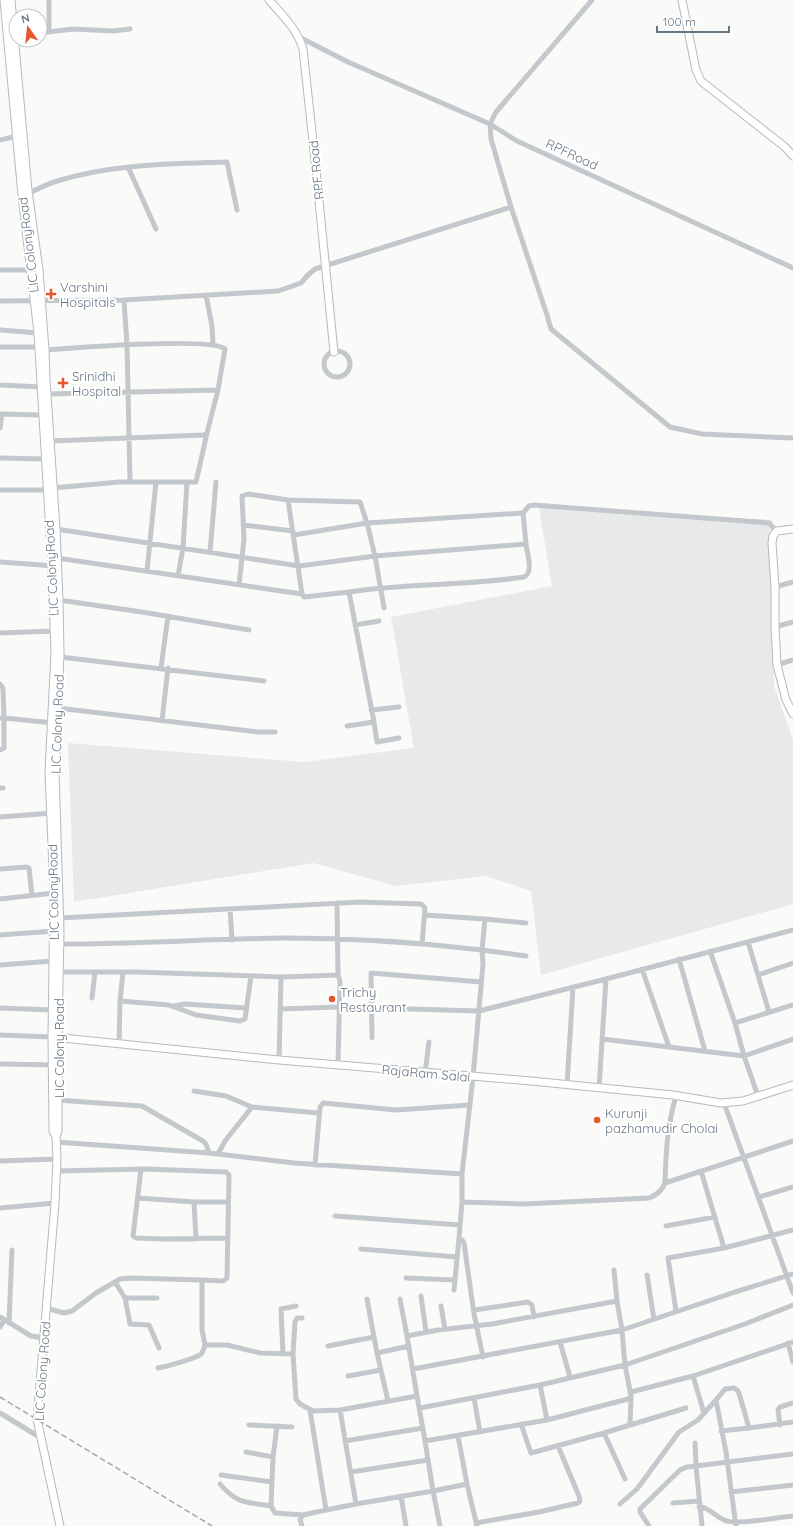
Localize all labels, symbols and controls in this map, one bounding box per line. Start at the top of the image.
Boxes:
north arrow [8,8,48,48]
scale bar [657,8,729,34]
text: N [20,11,31,26]
text: 100 m [663,14,696,29]
street label: RPFRoad [543,135,601,173]
street label: RPF Road [305,140,327,200]
street label: LIC ColonyRoad [14,196,42,294]
place label: Varshini Hospitals [60,279,115,310]
marker: Varshini Hospitals [45,288,57,300]
place label: Srinidhi Hospital [72,368,121,399]
marker: Srinidhi Hospital [57,377,69,389]
street label: LIC ColonyRoad [40,519,62,617]
street label: LIC Colony Road [47,674,67,774]
street label: LIC ColonyRoad [44,844,62,940]
place label: Trichy Restaurant [340,984,406,1015]
marker: Trichy Restaurant [327,994,337,1004]
street label: LIC Colony Road [51,998,67,1098]
street label: RajaRam Salai [381,1061,471,1085]
place label: Kurunji pazhamudir Cholai [605,1105,718,1136]
marker: Kurunji pazhamudir Cholai [592,1115,602,1125]
street label: LIC Colony Road [31,1321,53,1421]

